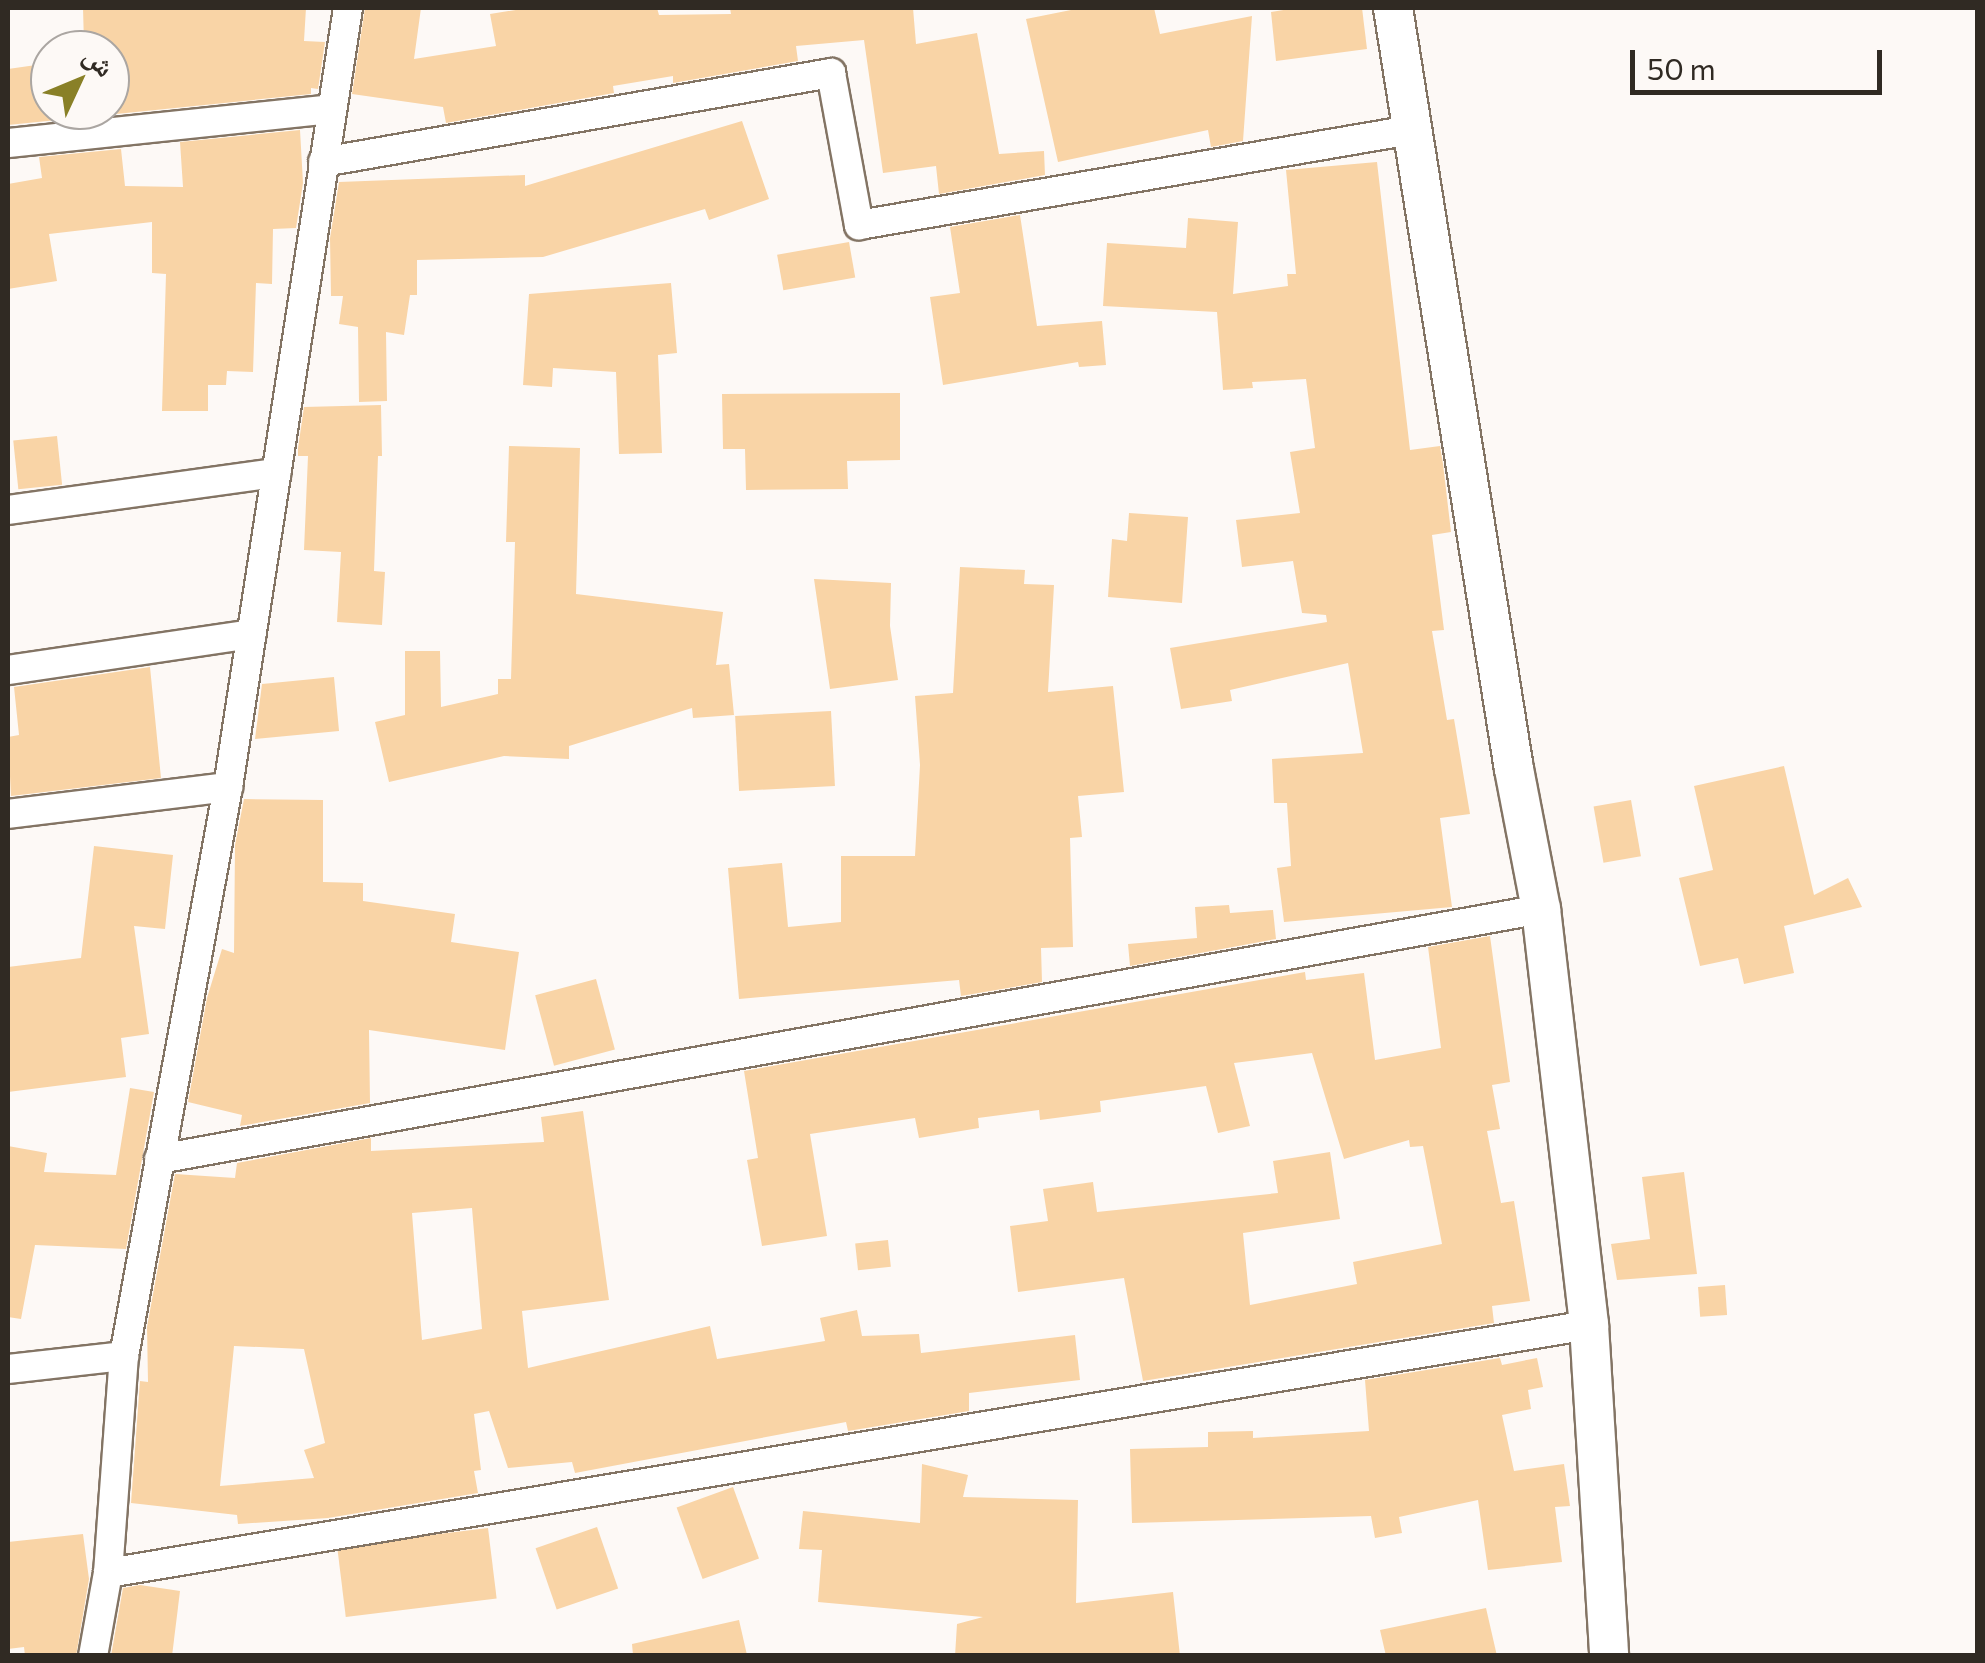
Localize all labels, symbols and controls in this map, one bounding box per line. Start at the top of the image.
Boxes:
north arrow [30,30,130,130]
scale bar [1635,30,1888,92]
text: ش [78,38,123,83]
text: 50 m [1647,49,1716,86]

